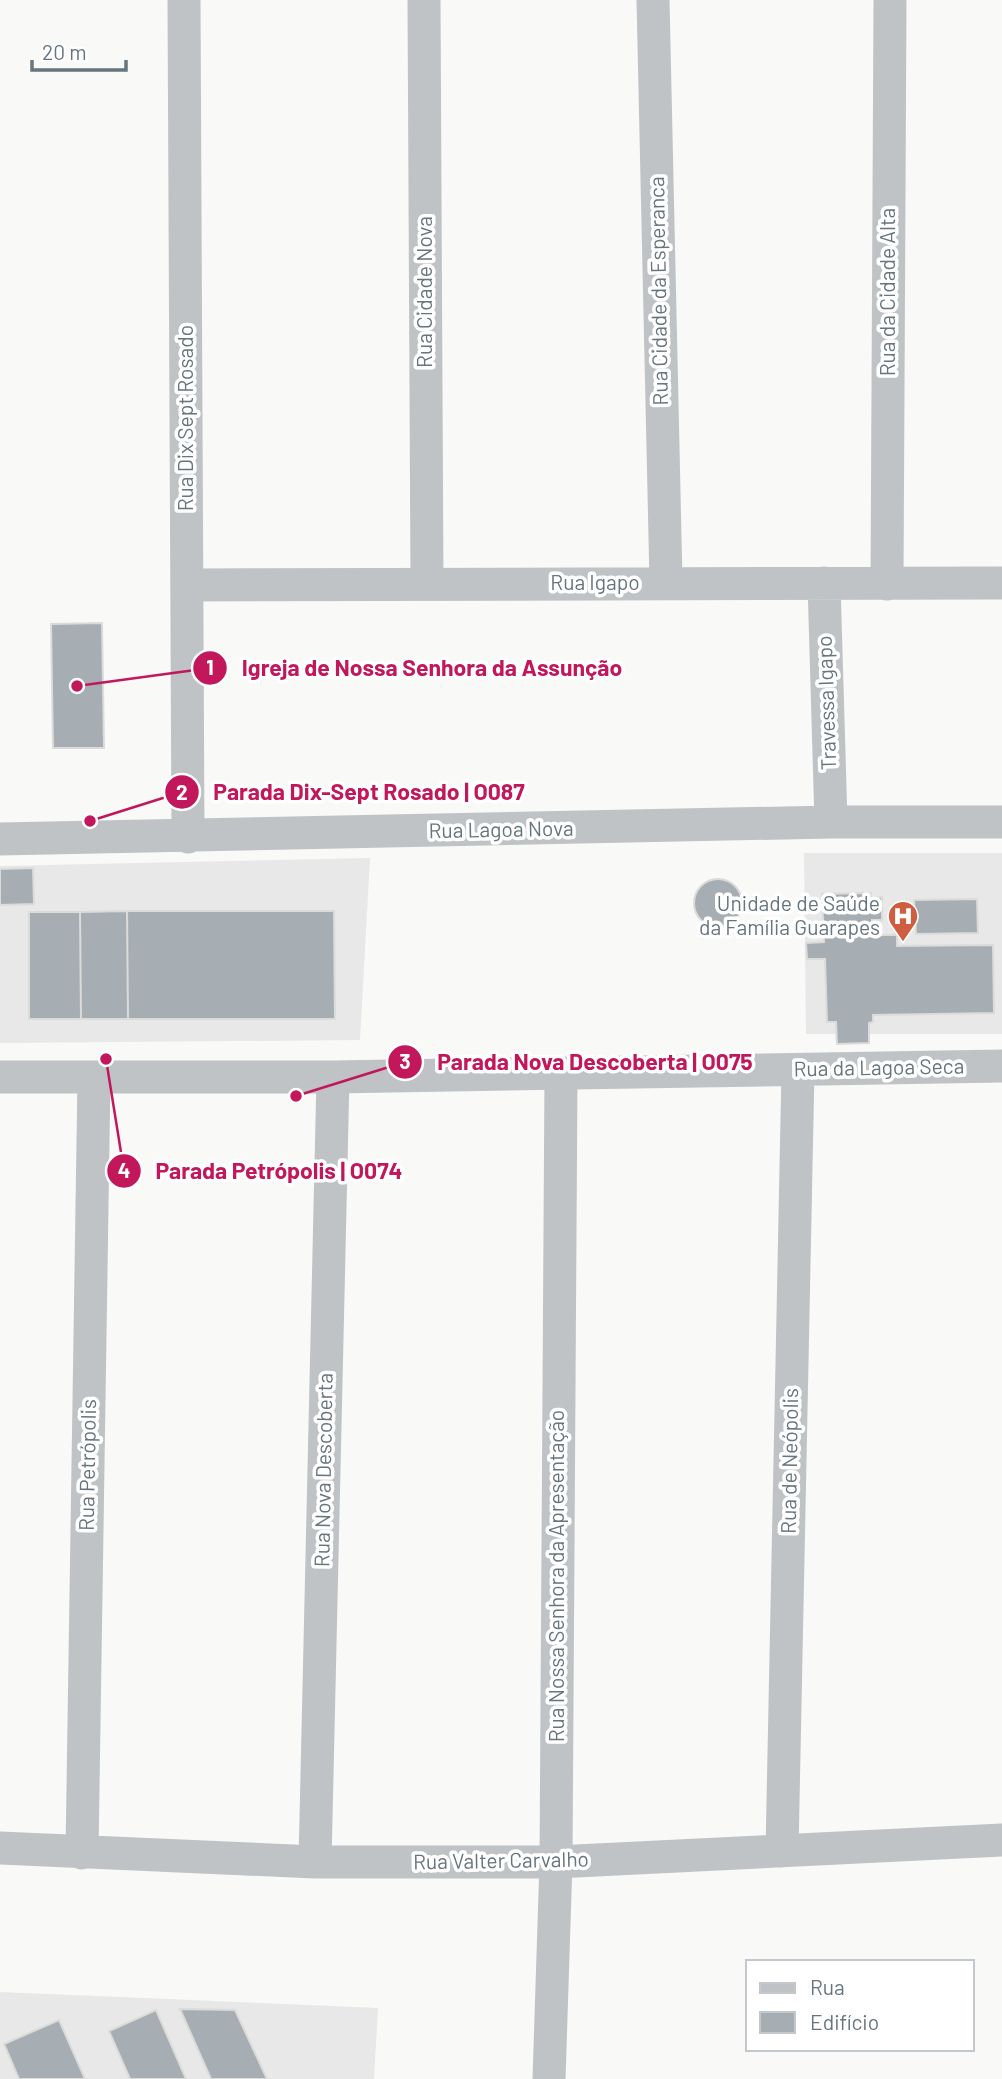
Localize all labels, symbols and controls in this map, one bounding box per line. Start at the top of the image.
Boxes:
scale bar [32,28,126,72]
text: 20 m [42,39,87,64]
street label: Rua Cidade da Esperanca [643,176,672,406]
street label: Rua da Cidade Alta [874,208,899,376]
street label: Rua Cidade Nova [411,216,436,368]
street label: Rua Dix Sept Rosado [172,325,197,511]
street label: Rua Igapo [550,569,640,594]
street label: Travessa Igapo [811,635,840,771]
callout: Igreja de Nossa Senhora da Assunção [193,646,636,690]
text: Igreja de Nossa Senhora da Assunção [242,653,622,681]
text: 1 [206,654,214,679]
callout: Parada Dix-Sept Rosado | O087 [165,770,539,814]
text: Parada Dix-Sept Rosado | O087 [213,777,525,805]
text: 2 [176,779,188,804]
street label: Rua Lagoa Nova [428,815,574,842]
place label: Unidade de Saúde da Família Guarapes [699,890,880,939]
hospital icon: Unidade de Saúde da Família Guarapes [886,899,920,943]
callout: Parada Nova Descoberta | O075 [388,1040,766,1084]
text: Parada Nova Descoberta | O075 [437,1047,753,1075]
text: 3 [399,1048,411,1073]
street label: Rua da Lagoa Seca [793,1053,965,1080]
callout: Parada Petrópolis | O074 [106,1149,416,1193]
text: Parada Petrópolis | O074 [156,1156,402,1184]
text: 4 [118,1157,130,1182]
street label: Rua Nova Descoberta [308,1373,337,1567]
street label: Rua de Neópolis [775,1388,802,1534]
street label: Rua Petrópolis [73,1399,100,1531]
street label: Rua Nossa Senhora da Apresentação [543,1410,568,1742]
street label: Rua Valter Carvalho [413,1845,589,1874]
legend [746,1960,974,2051]
text: Rua [810,1974,845,1999]
text: Edifício [810,2009,879,2034]

